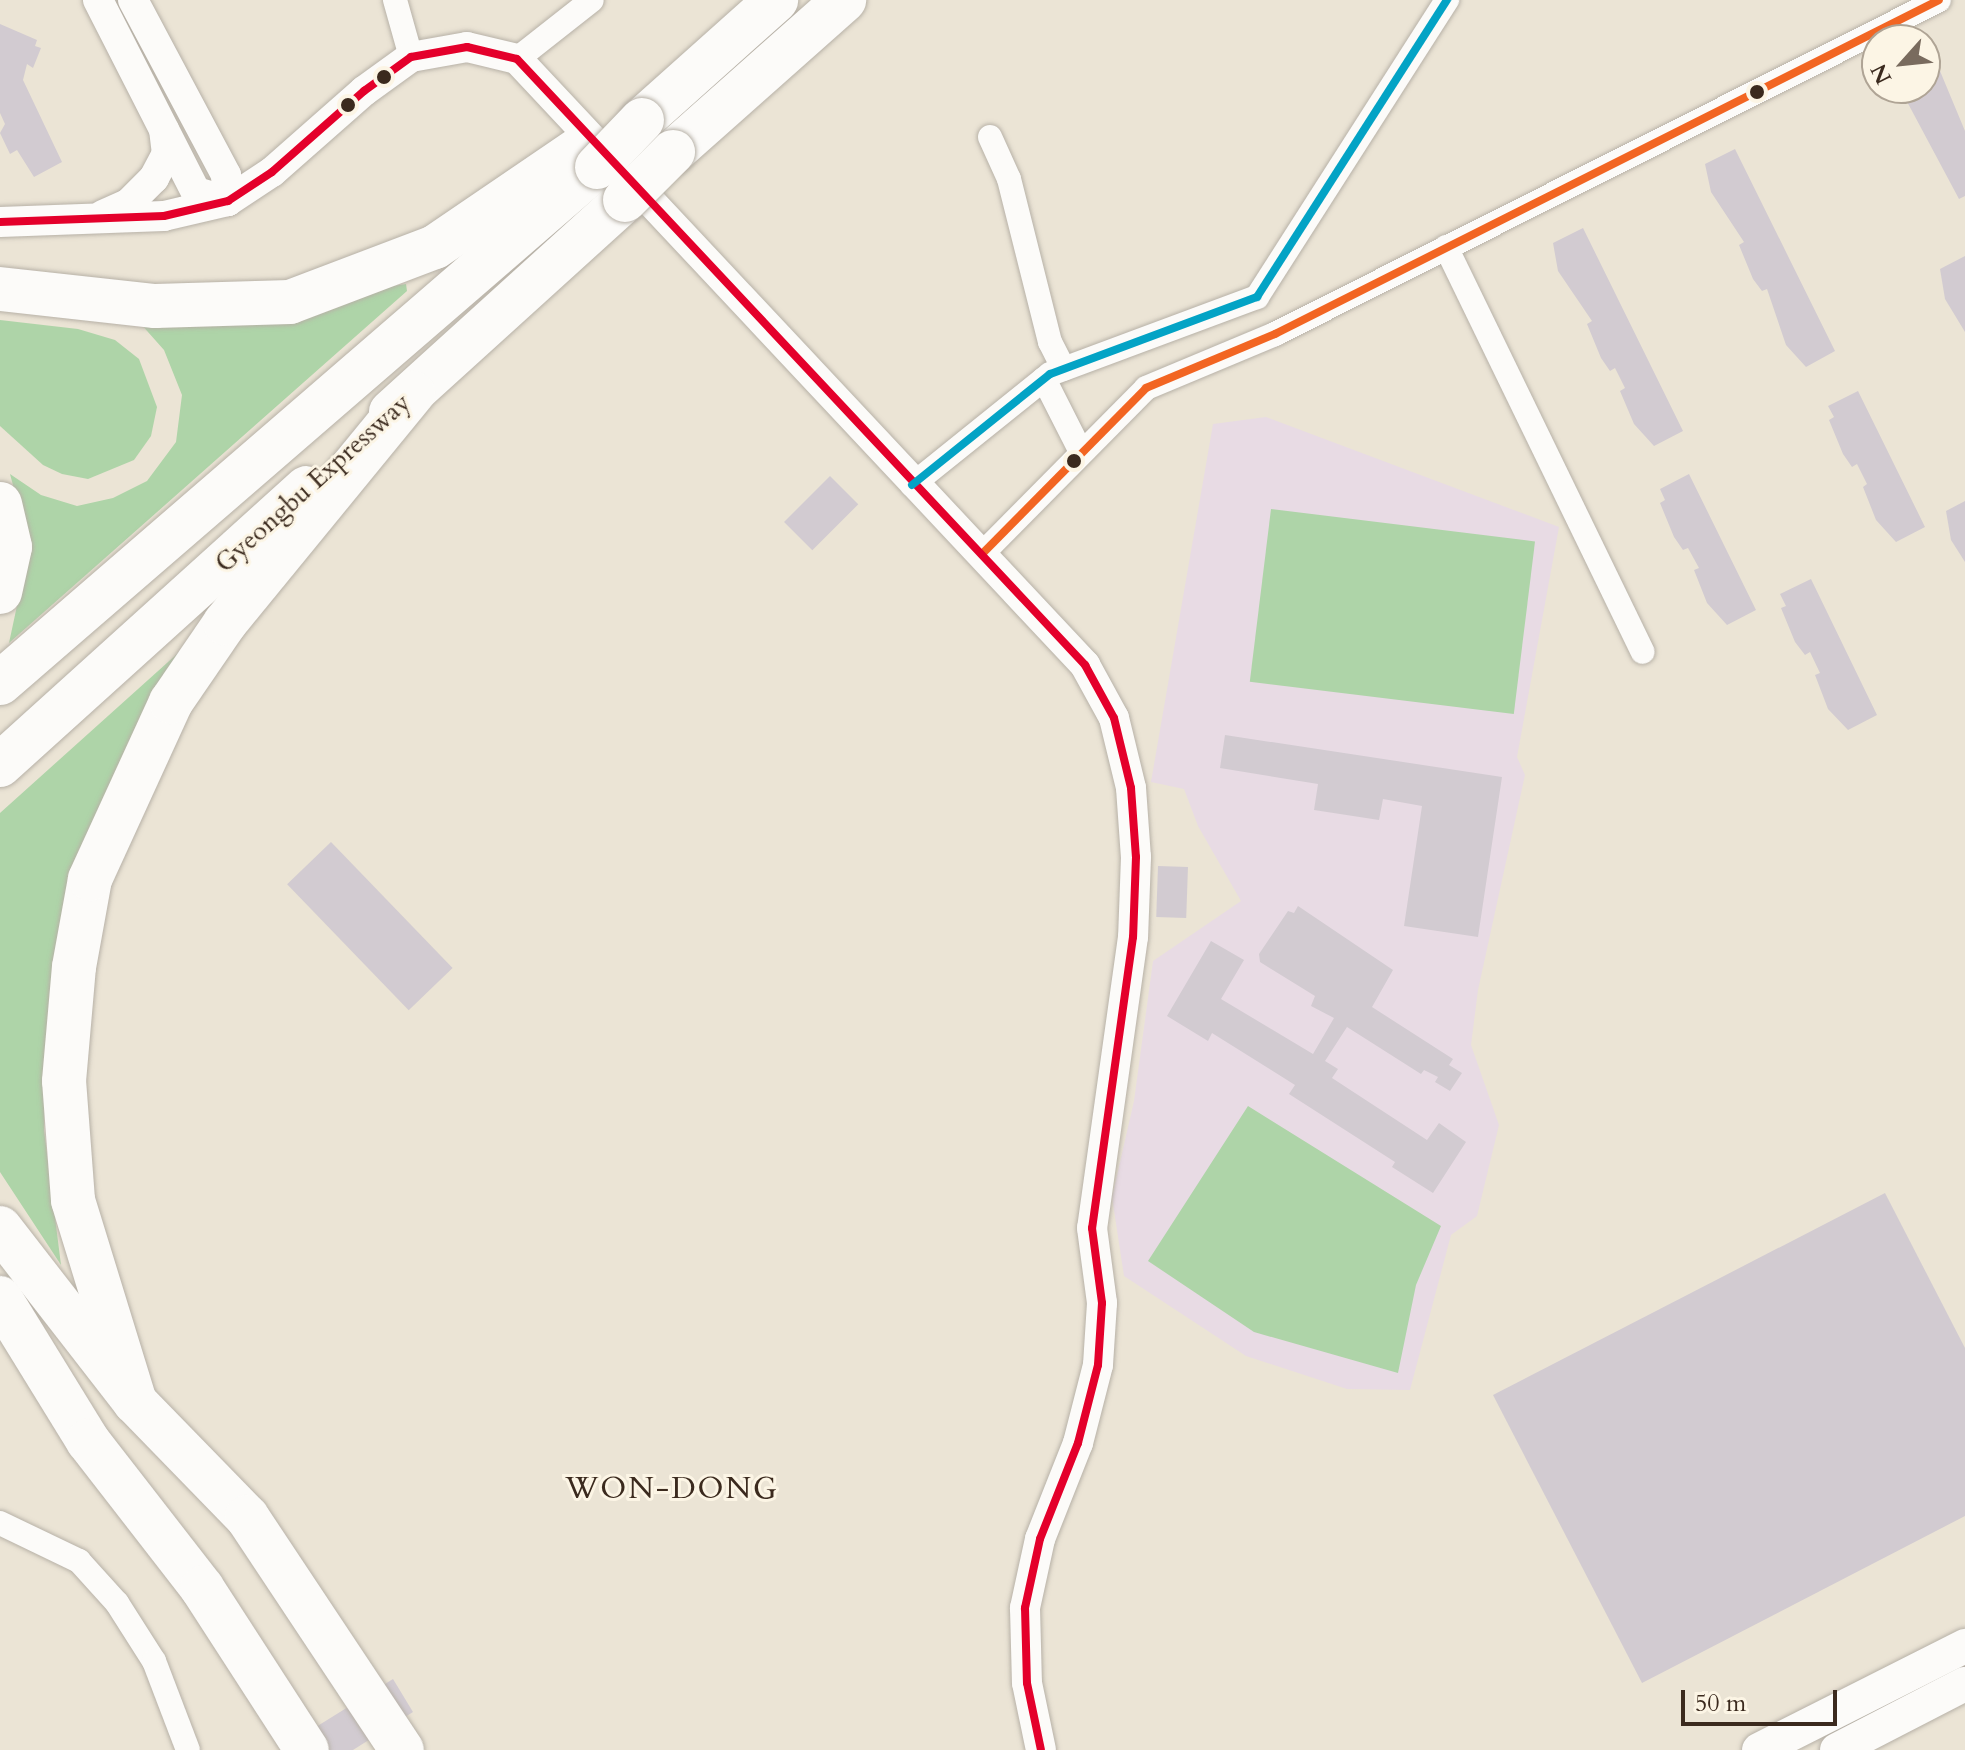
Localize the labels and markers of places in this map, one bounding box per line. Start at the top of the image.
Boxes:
unlabelled marker [376,69,392,85]
unlabelled marker [1749,84,1765,100]
unlabelled marker [340,97,356,113]
unlabelled marker [1066,453,1082,469]

